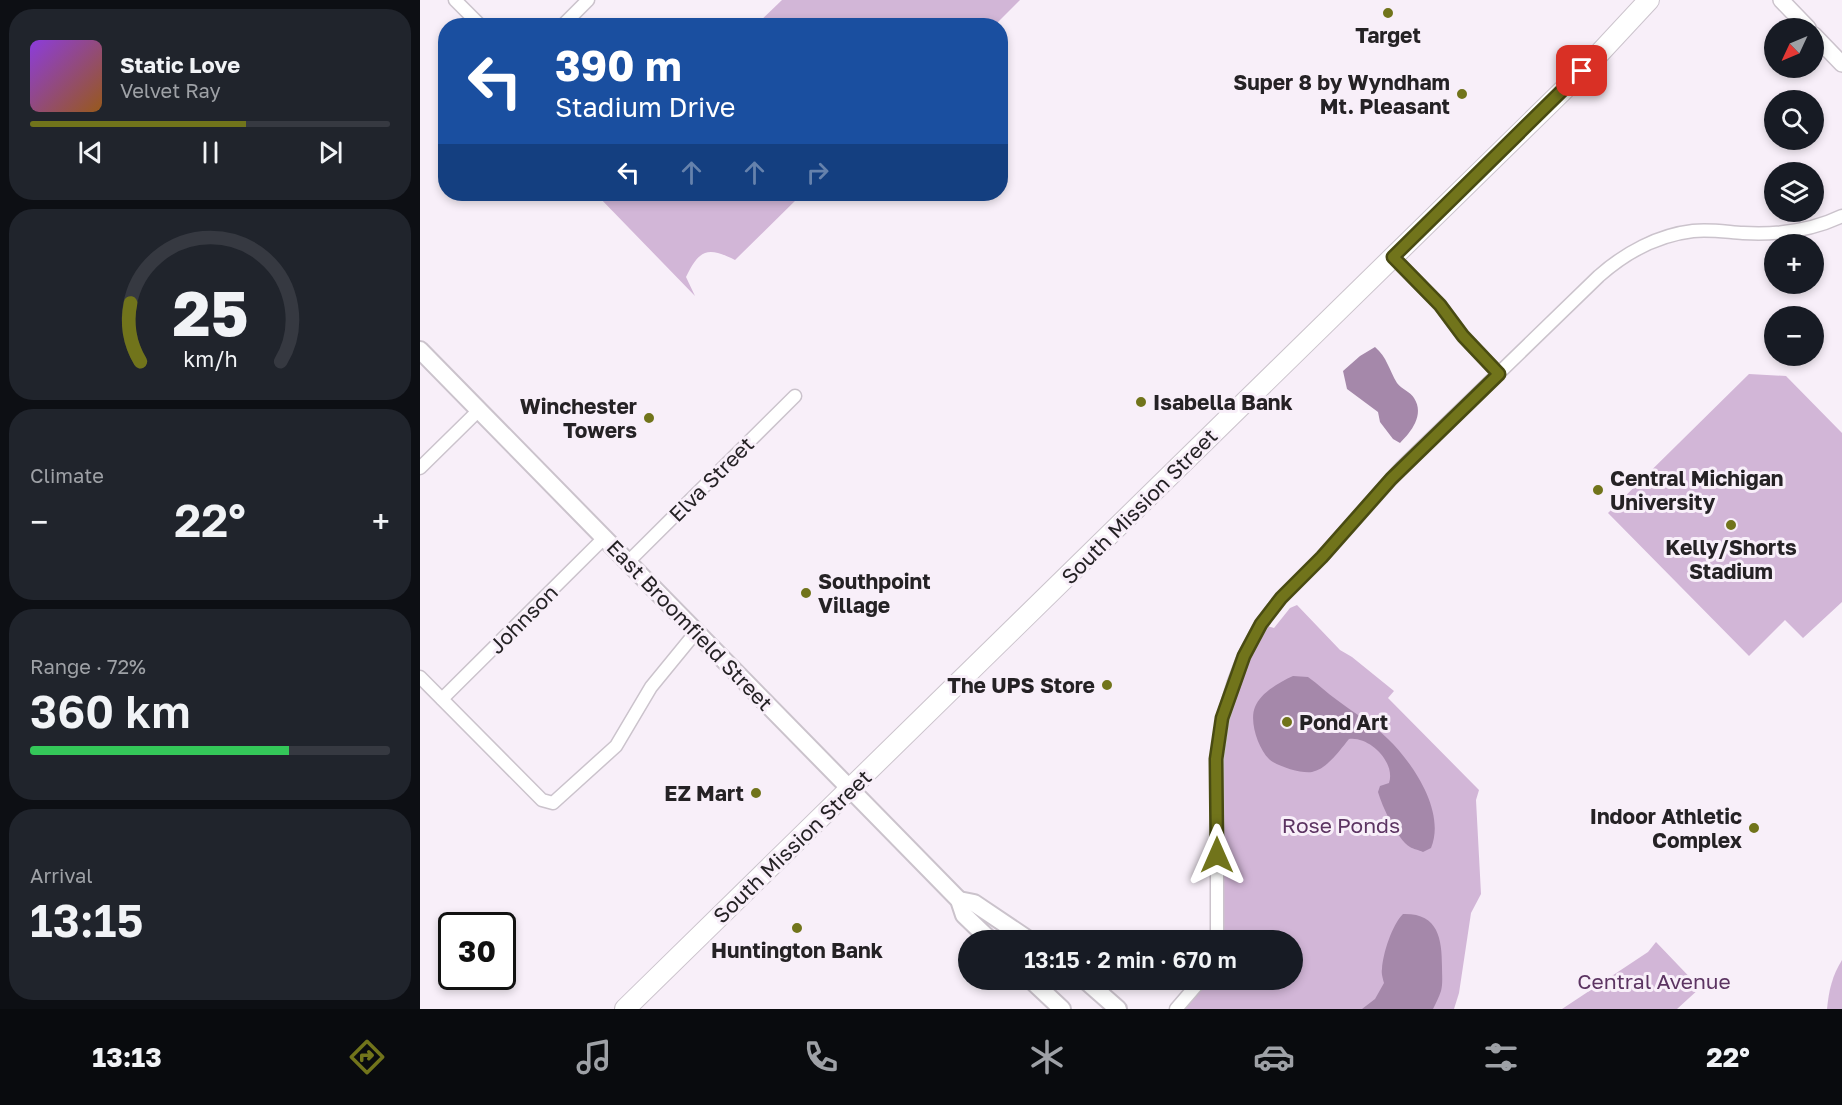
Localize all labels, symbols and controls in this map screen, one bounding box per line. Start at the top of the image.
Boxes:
marker: Target [1381,6,1395,20]
north arrow [1764,18,1824,78]
map controls [1764,18,1824,366]
place label: Target [1355,22,1421,48]
text: 390 m [555,40,682,90]
icon: left [456,42,534,120]
pin [1556,45,1607,96]
text: Static Love [120,51,240,78]
icon: arrive [1565,54,1598,87]
place label: Super 8 by Wyndham Mt. Pleasant [1233,69,1450,119]
text: Velvet Ray [120,78,221,102]
marker: Super 8 by Wyndham Mt. Pleasant [1455,87,1469,101]
button: search [1764,90,1824,150]
text: Stadium Drive [555,91,736,123]
icon: previous [74,136,107,169]
icon: pause [194,136,227,169]
icon: next [314,136,347,169]
icon: left [612,156,645,189]
icon: ahead [675,156,708,189]
icon: ahead [738,156,771,189]
icon: right [801,156,834,189]
button: layers [1764,162,1824,222]
button: + [1764,234,1824,294]
text: 25 [172,275,248,350]
button: − [1764,306,1824,366]
text: km/h [183,346,237,372]
place label: Isabella Bank [1153,389,1293,415]
place label: Winchester Towers [520,393,637,443]
marker: Isabella Bank [1134,395,1148,409]
marker: Winchester Towers [642,411,656,425]
street label: South Mission Street [1056,423,1222,589]
street label: Elva Street [663,431,759,527]
text: Climate [30,463,104,487]
place label: Central Michigan University [1610,465,1784,515]
marker: Central Michigan University [1591,483,1605,497]
text: 22° [174,493,246,547]
text: − [30,502,48,541]
text: + [372,502,390,541]
marker: Kelly/Shorts Stadium [1724,518,1738,532]
street label: East Broomfield Street [602,534,778,716]
place label: Kelly/Shorts Stadium [1665,534,1797,584]
place label: Southpoint Village [818,568,931,618]
street label: Johnson [483,579,563,659]
marker: Southpoint Village [799,586,813,600]
text: Range · 72% [30,654,146,678]
place label: The UPS Store [947,672,1095,698]
marker: The UPS Store [1100,678,1114,692]
text: 360 km [30,684,191,738]
place label: Pond Art [1299,709,1388,735]
marker: Pond Art [1280,715,1294,729]
street label: South Mission Street [708,764,876,928]
place label: EZ Mart [664,780,744,806]
marker: EZ Mart [749,786,763,800]
place label: Indoor Athletic Complex [1590,803,1742,853]
park label: Rose Ponds [1282,812,1400,838]
marker: Indoor Athletic Complex [1747,821,1761,835]
position arrow [1185,823,1249,887]
text: Arrival [30,863,93,887]
text: 13:15 [30,893,143,947]
speed limit sign: 30 [438,912,516,990]
marker: Huntington Bank [790,921,804,935]
place label: Huntington Bank [711,937,883,963]
text: 13:15 · 2 min · 670 m [1024,946,1237,973]
park label: Central Avenue [1577,968,1731,994]
icon: directions [346,1036,388,1078]
icon: music [573,1036,615,1078]
icon: phone [800,1036,842,1078]
icon: climate [1026,1036,1068,1078]
icon: car [1253,1036,1295,1078]
icon: filters [1480,1036,1522,1078]
text: 13:13 [92,1041,162,1073]
text: 22° [1706,1041,1750,1073]

